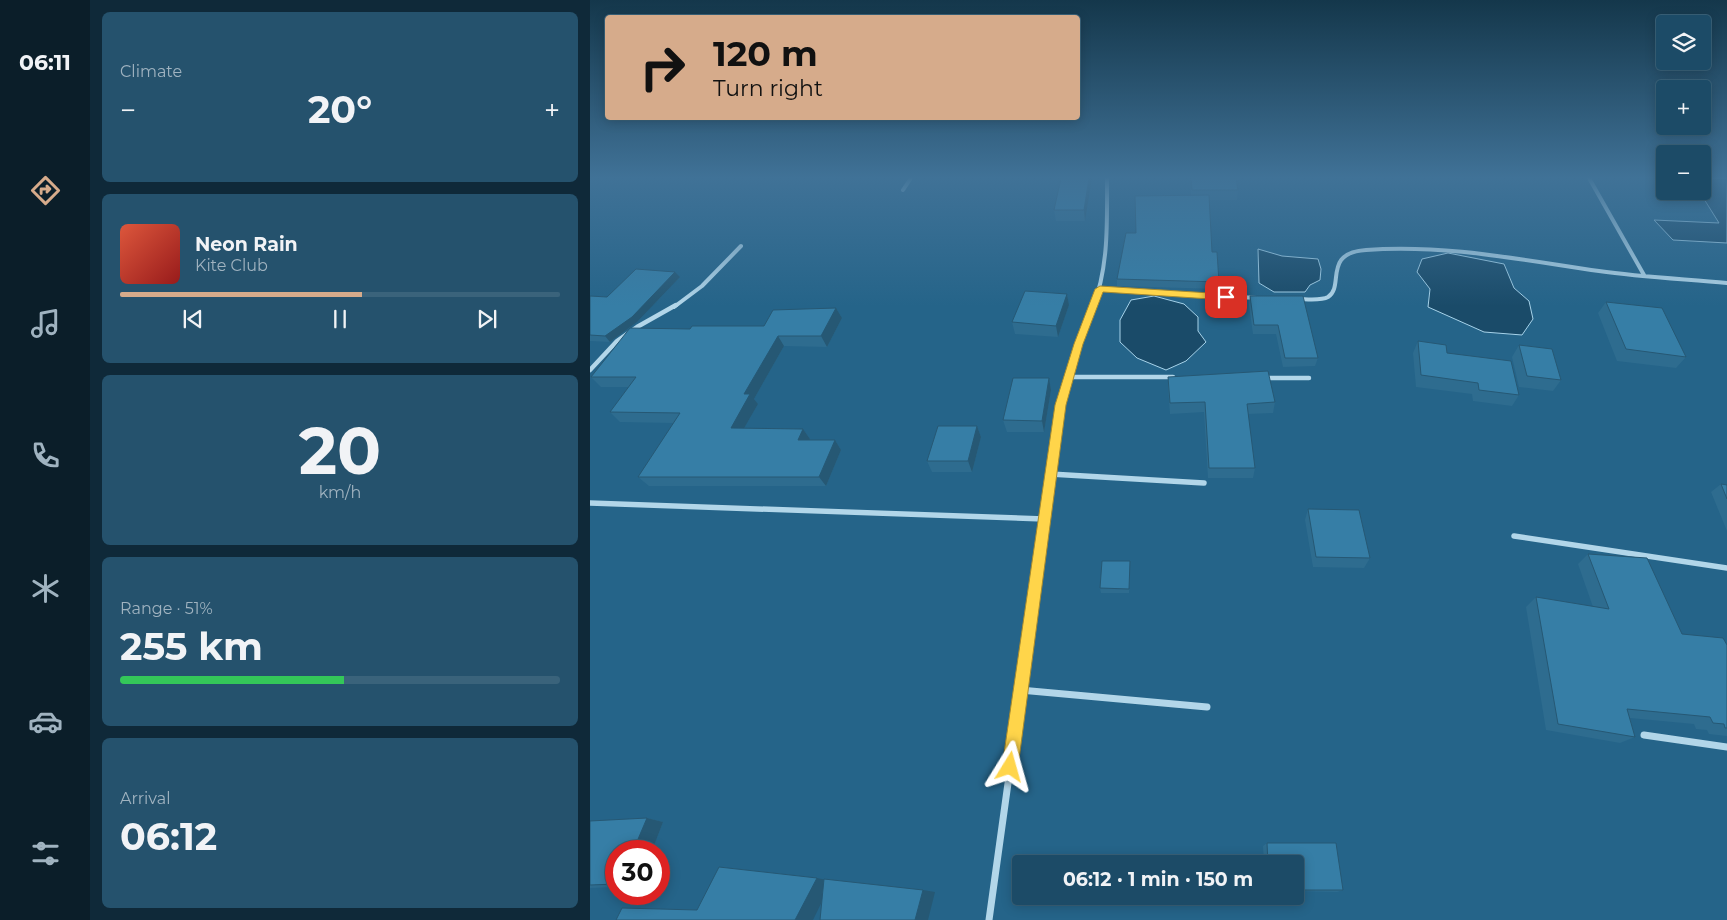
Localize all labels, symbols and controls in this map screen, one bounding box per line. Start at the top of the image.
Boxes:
map controls [1656,15,1711,200]
button: layers [1656,15,1711,70]
text: 120 m [713,32,818,75]
icon: right [630,35,695,100]
text: 06:11 [19,49,71,76]
text: Climate [120,62,182,81]
text: Turn right [713,75,823,102]
button: + [1656,80,1711,135]
text: 20° [308,86,372,133]
text: − [120,93,136,127]
text: + [544,93,560,127]
button: − [1656,145,1711,200]
icon: directions [28,173,63,208]
text: Neon Rain [195,233,298,256]
text: Kite Club [195,256,268,275]
pin [1205,276,1247,318]
icon: arrive [1212,283,1240,311]
icon: previous [179,305,207,333]
icon: pause [326,305,354,333]
icon: next [473,305,501,333]
icon: music [28,306,63,341]
text: 20 [299,411,381,490]
icon: phone [28,438,63,473]
text: km/h [319,483,361,502]
icon: climate [28,571,63,606]
text: Range · 51% [120,599,213,618]
text: 255 km [120,623,263,670]
icon: car [28,704,63,739]
position arrow [983,740,1035,792]
text: Arrival [120,789,170,808]
text: 06:12 [120,813,217,860]
icon: filters [28,836,63,871]
speed limit sign: 30 [605,840,670,905]
text: 06:12 · 1 min · 150 m [1063,868,1253,891]

